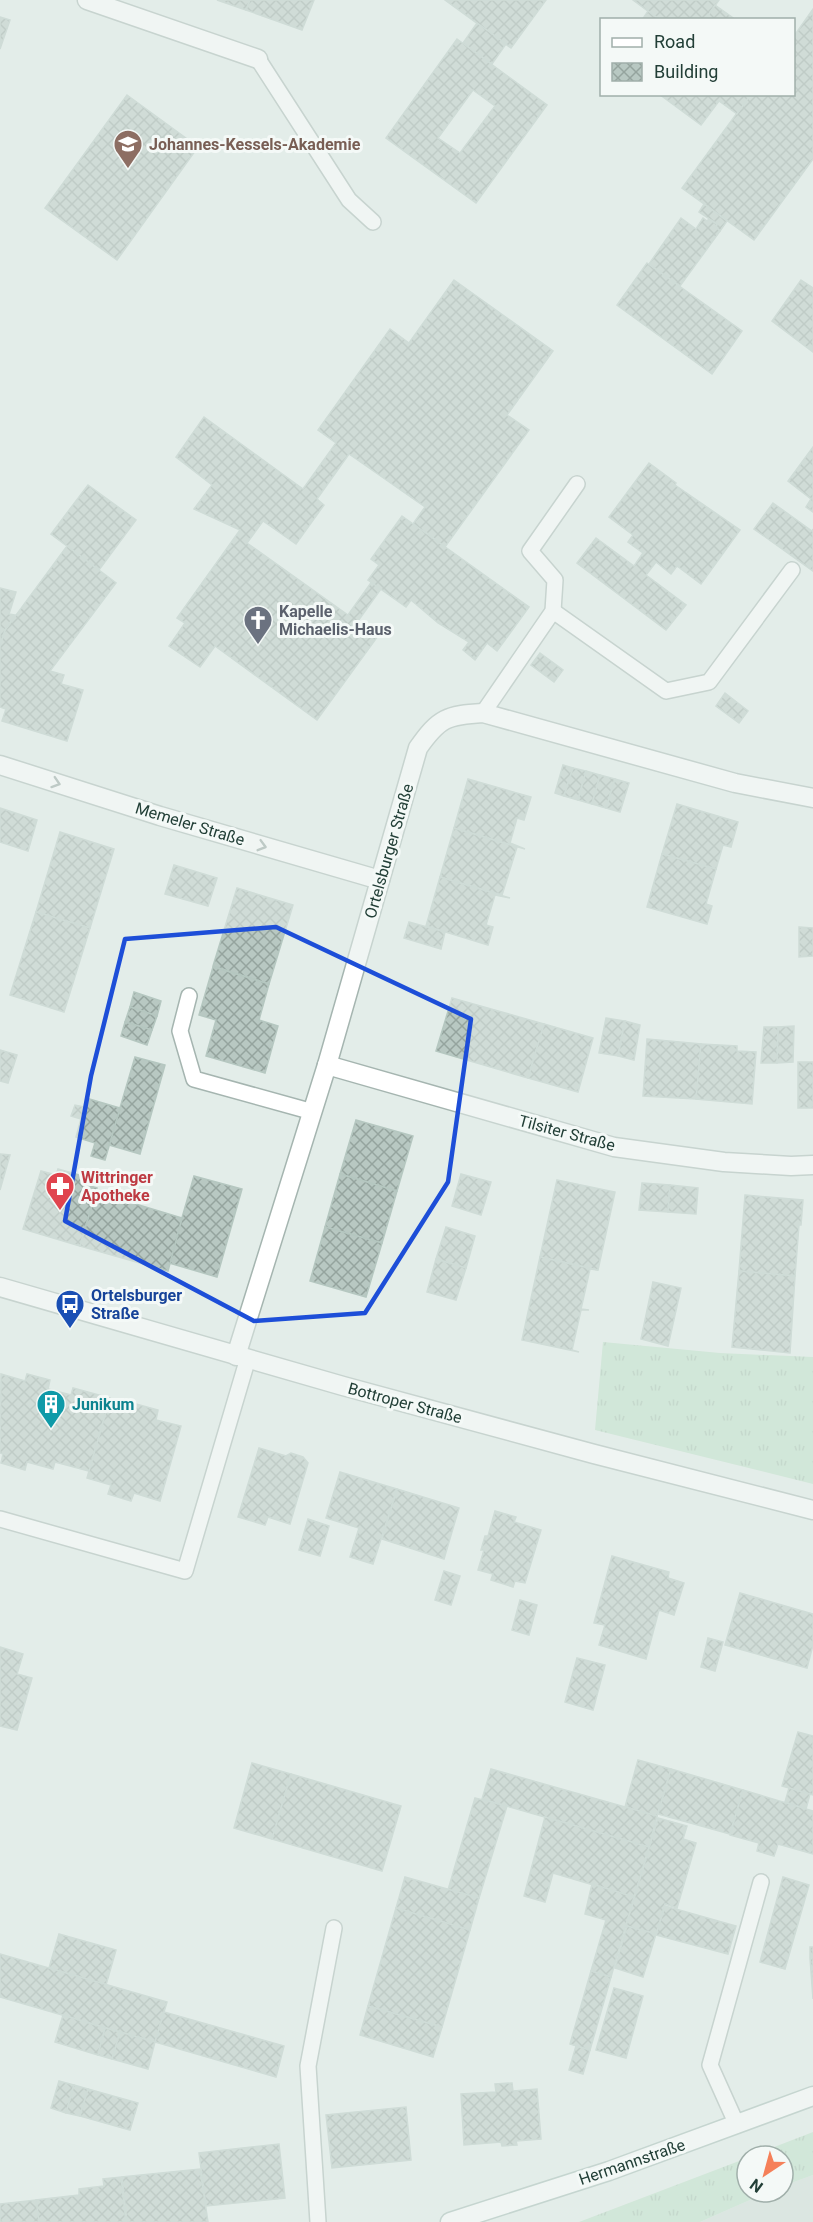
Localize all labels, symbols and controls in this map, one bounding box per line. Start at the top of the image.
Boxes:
legend [600,18,795,96]
text: Road [654,31,695,52]
text: Building [654,61,718,82]
school or university icon: Johannes-Kessels-Akademie [112,128,144,170]
place label: Johannes-Kessels-Akademie [149,135,361,154]
place label: Kapelle Michaelis-Haus [279,602,392,639]
church icon: Kapelle Michaelis-Haus [242,604,274,646]
one-way arrow [50,776,61,788]
street label: Ortelsburger Straße [361,781,417,921]
street label: Memeler Straße [133,798,247,850]
one-way arrow [256,839,267,851]
street label: Tilsiter Straße [517,1111,617,1155]
place label: Wittringer Apotheke [81,1168,153,1205]
pharmacy icon: Wittringer Apotheke [44,1170,76,1212]
place label: Ortelsburger Straße [91,1286,182,1323]
bus stop icon: Ortelsburger Straße [54,1288,86,1330]
street label: Bottroper Straße [346,1379,464,1427]
building icon: Junikum [35,1388,67,1430]
place label: Junikum [72,1395,134,1414]
street label: Hermannstraße [576,2135,688,2189]
north arrow [735,2144,795,2204]
text: N [746,2175,767,2197]

